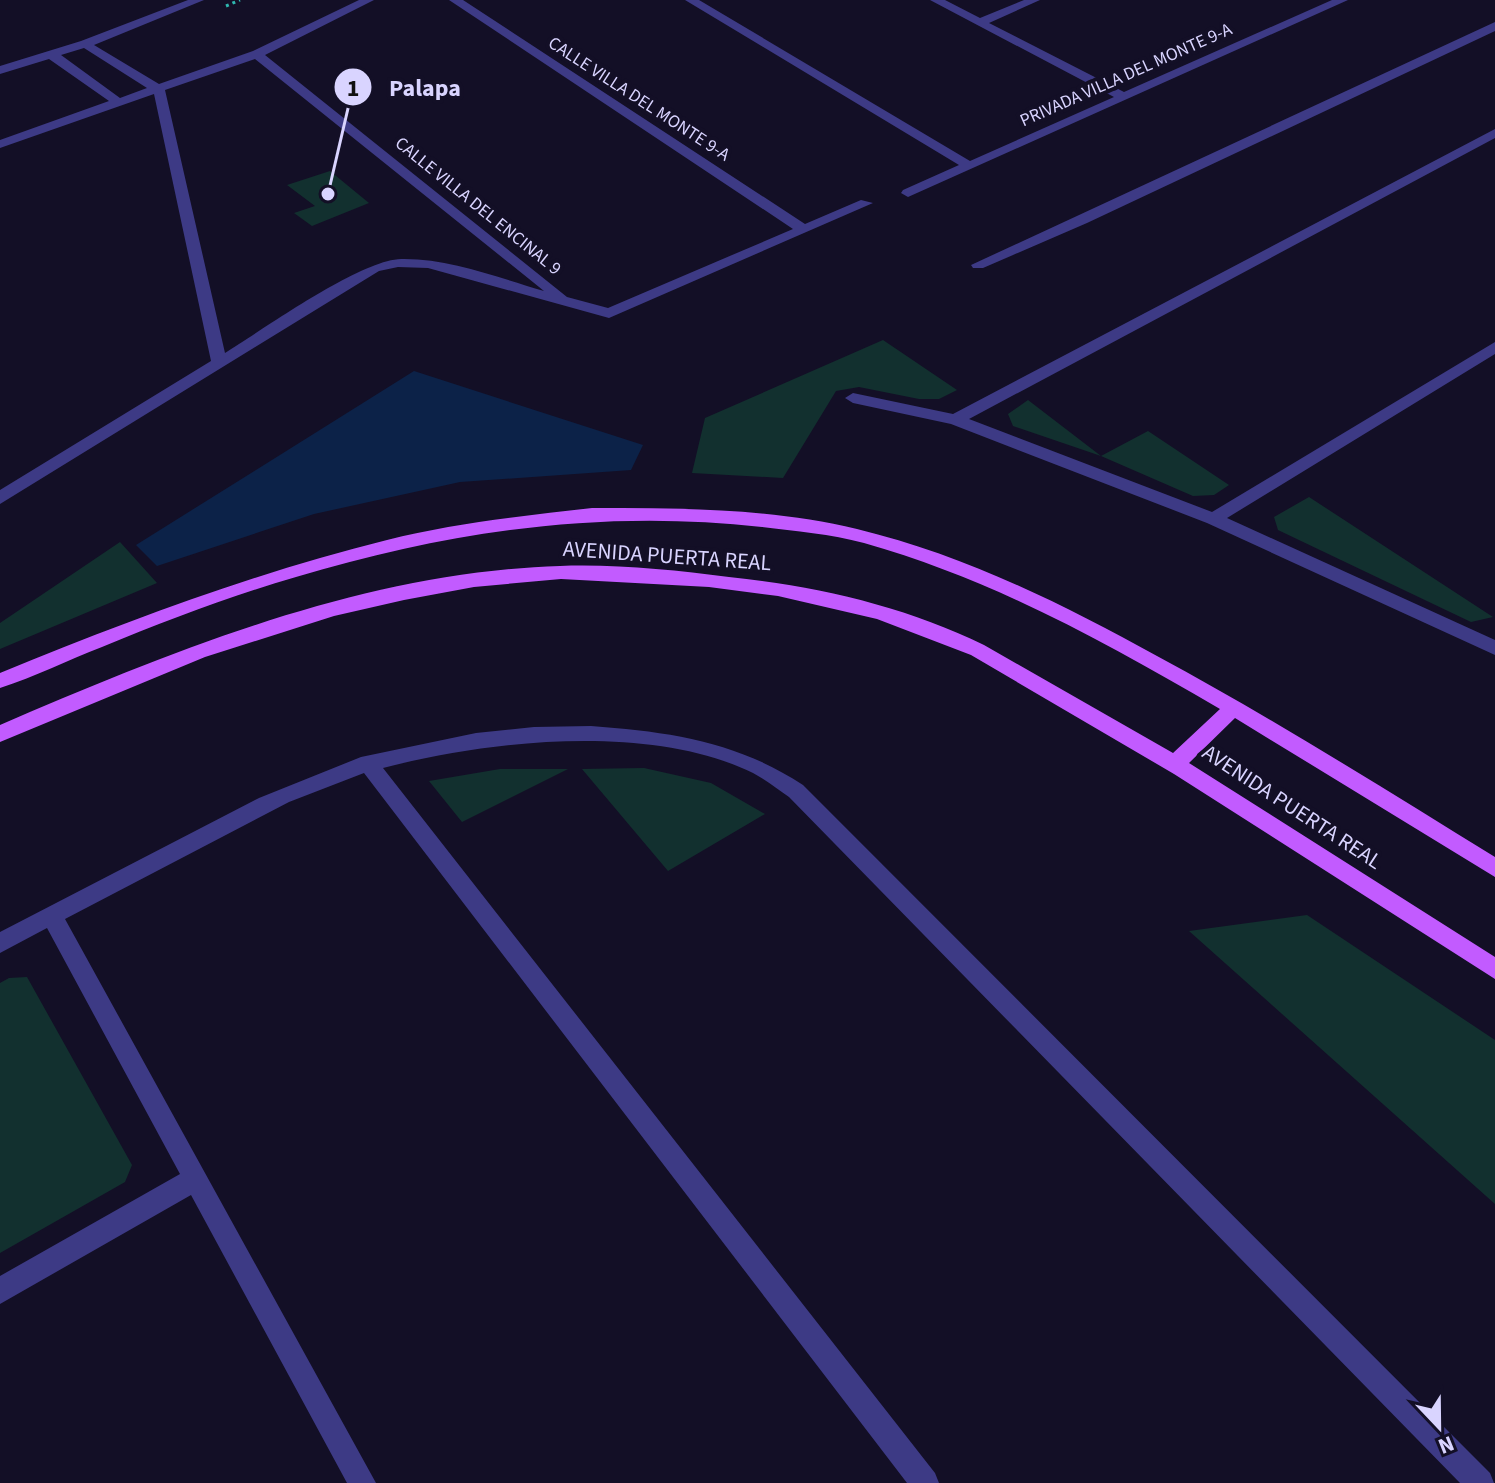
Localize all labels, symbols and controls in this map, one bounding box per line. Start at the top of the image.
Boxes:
street label: PRIVADA VILLA DEL MONTE 9-A [1016,17,1236,133]
street label: CALLE VILLA DEL MONTE 9-A [543,31,735,167]
callout: Palapa [333,63,477,111]
text: 1 [347,71,359,106]
text: Palapa [389,71,461,106]
street label: CALLE VILLA DEL ENCINAL 9 [390,131,566,281]
street label: AVENIDA PUERTA REAL [562,533,773,579]
street label: AVENIDA PUERTA REAL [1196,737,1388,877]
north arrow [1399,1387,1479,1467]
text: N [1433,1427,1459,1462]

